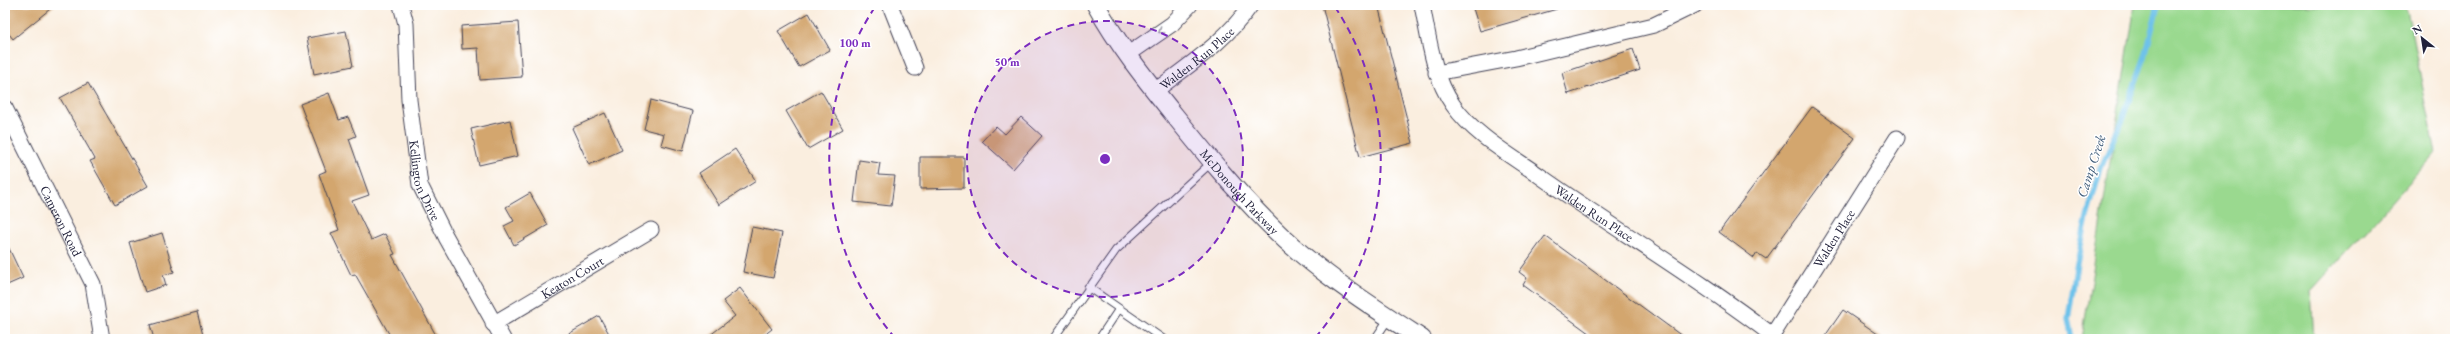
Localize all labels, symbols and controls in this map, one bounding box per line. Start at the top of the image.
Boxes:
north arrow [2402,18,2442,58]
text: N [2410,21,2424,38]
street label: Walden Run Place [1156,23,1238,94]
one-way arrow [1159,26,1166,33]
text: 100 m [839,35,871,51]
text: 50 m [994,54,1020,70]
water label: Camp Creek [2072,132,2110,200]
street label: Kellington Drive [405,139,444,223]
street label: McDonough Parkway [1196,145,1283,239]
centre of rings [1098,152,1112,166]
street label: Walden Run Place [1551,181,1637,246]
street label: Cameron Road [36,183,86,260]
street label: Walden Place [1809,206,1859,271]
street label: Keaton Court [538,252,607,303]

